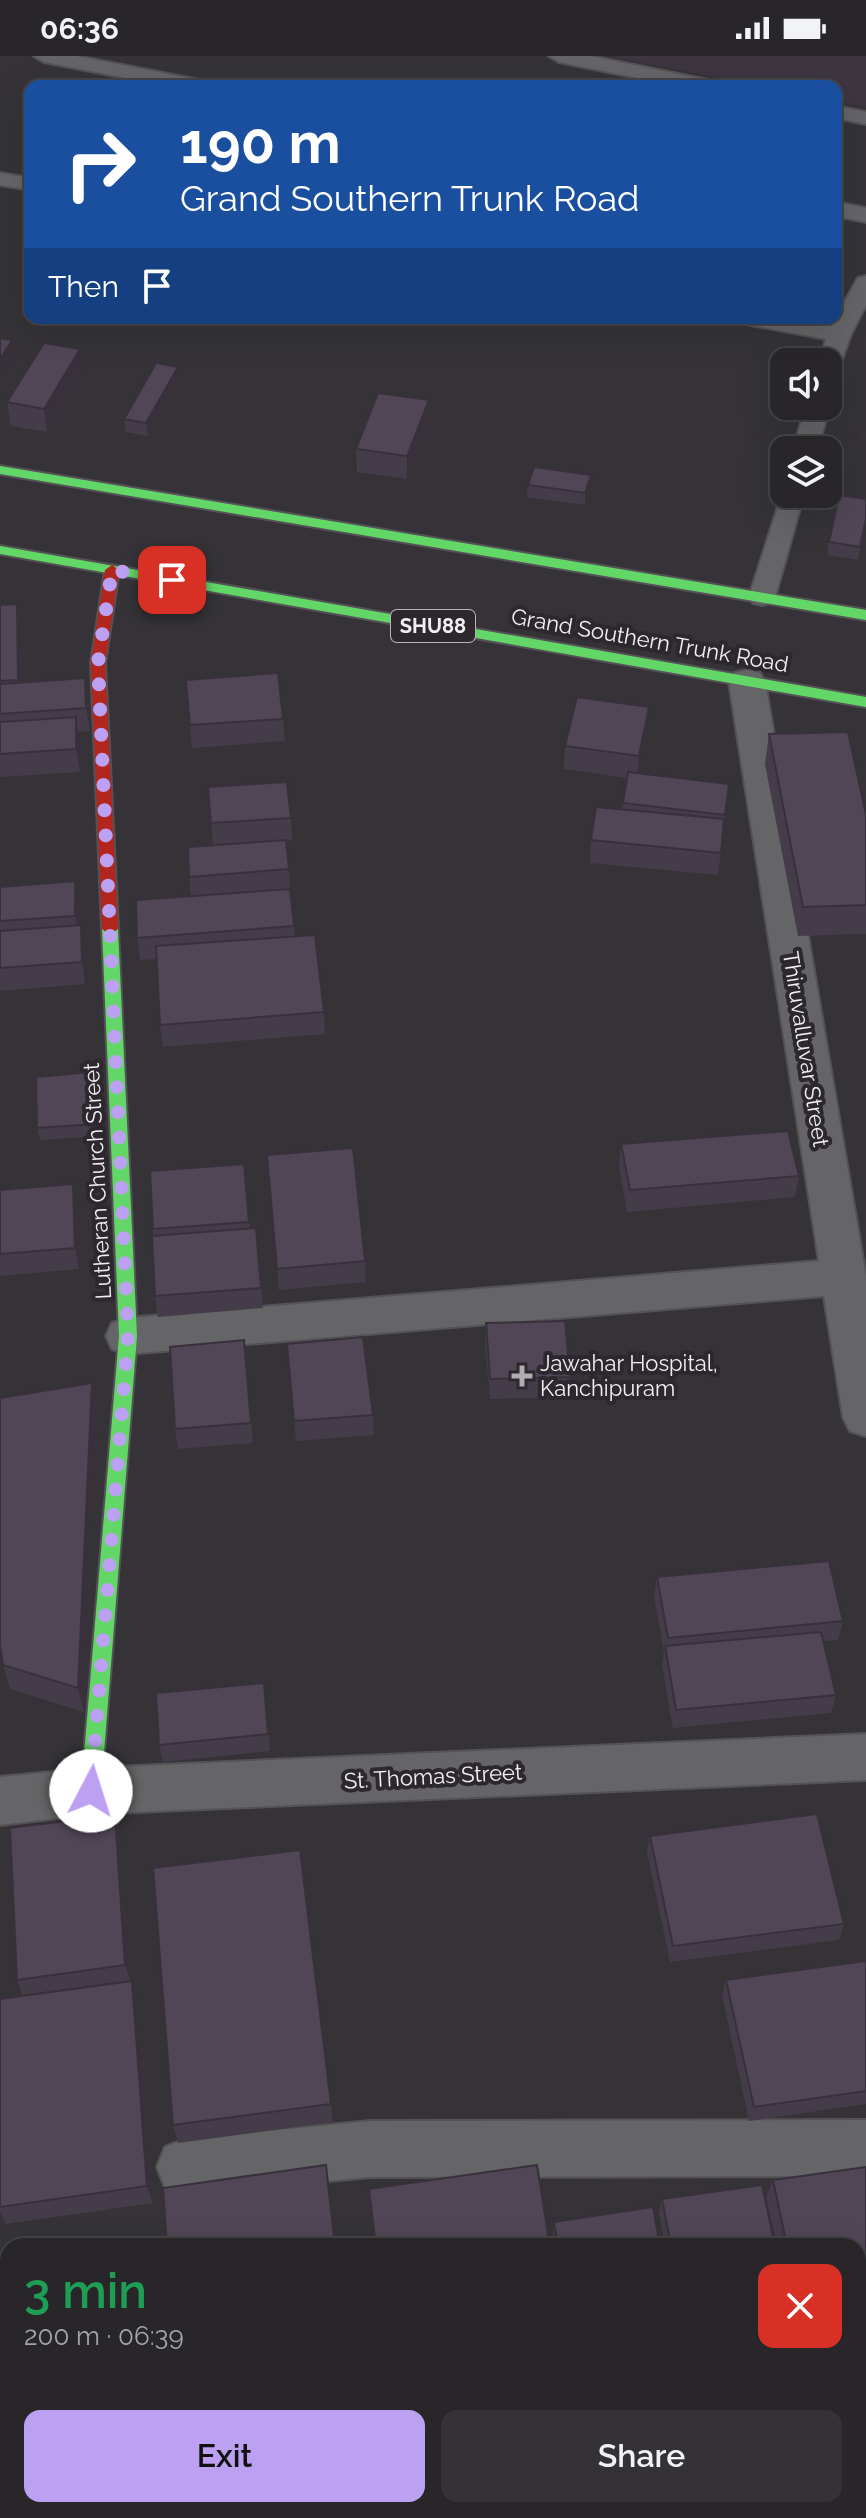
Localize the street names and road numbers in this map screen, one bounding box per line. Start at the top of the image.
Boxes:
street label: Grand Southern Trunk Road [509,603,791,677]
road number: SHU88 [391,610,475,642]
street label: Thiruvalluvar Street [778,949,834,1149]
street label: Lutheran Church Street [78,1061,116,1300]
street label: St. Thomas Street [343,1758,523,1794]

